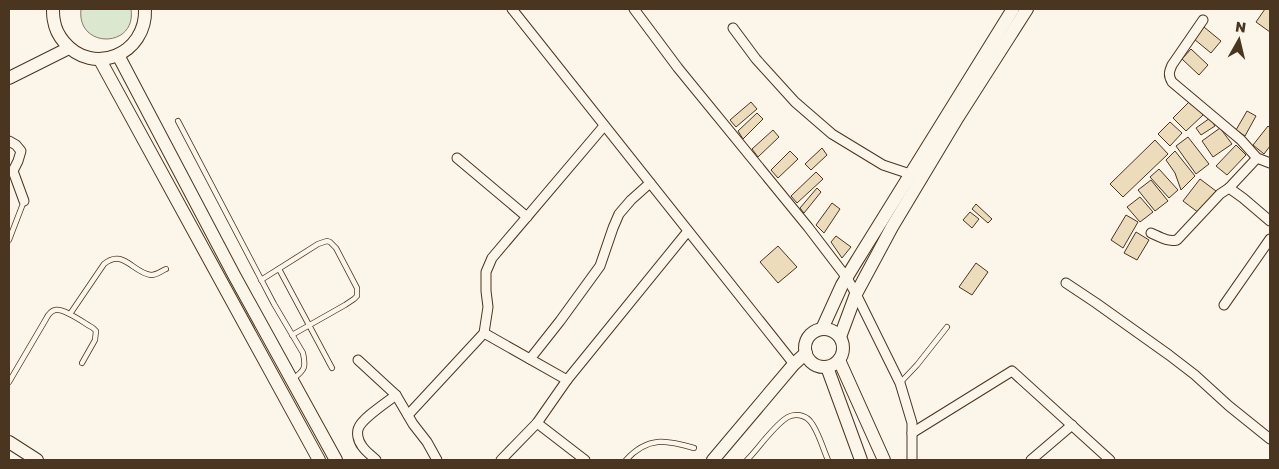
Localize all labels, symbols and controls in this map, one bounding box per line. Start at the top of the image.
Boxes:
north arrow [1214,15,1264,65]
text: N [1234,17,1247,36]

